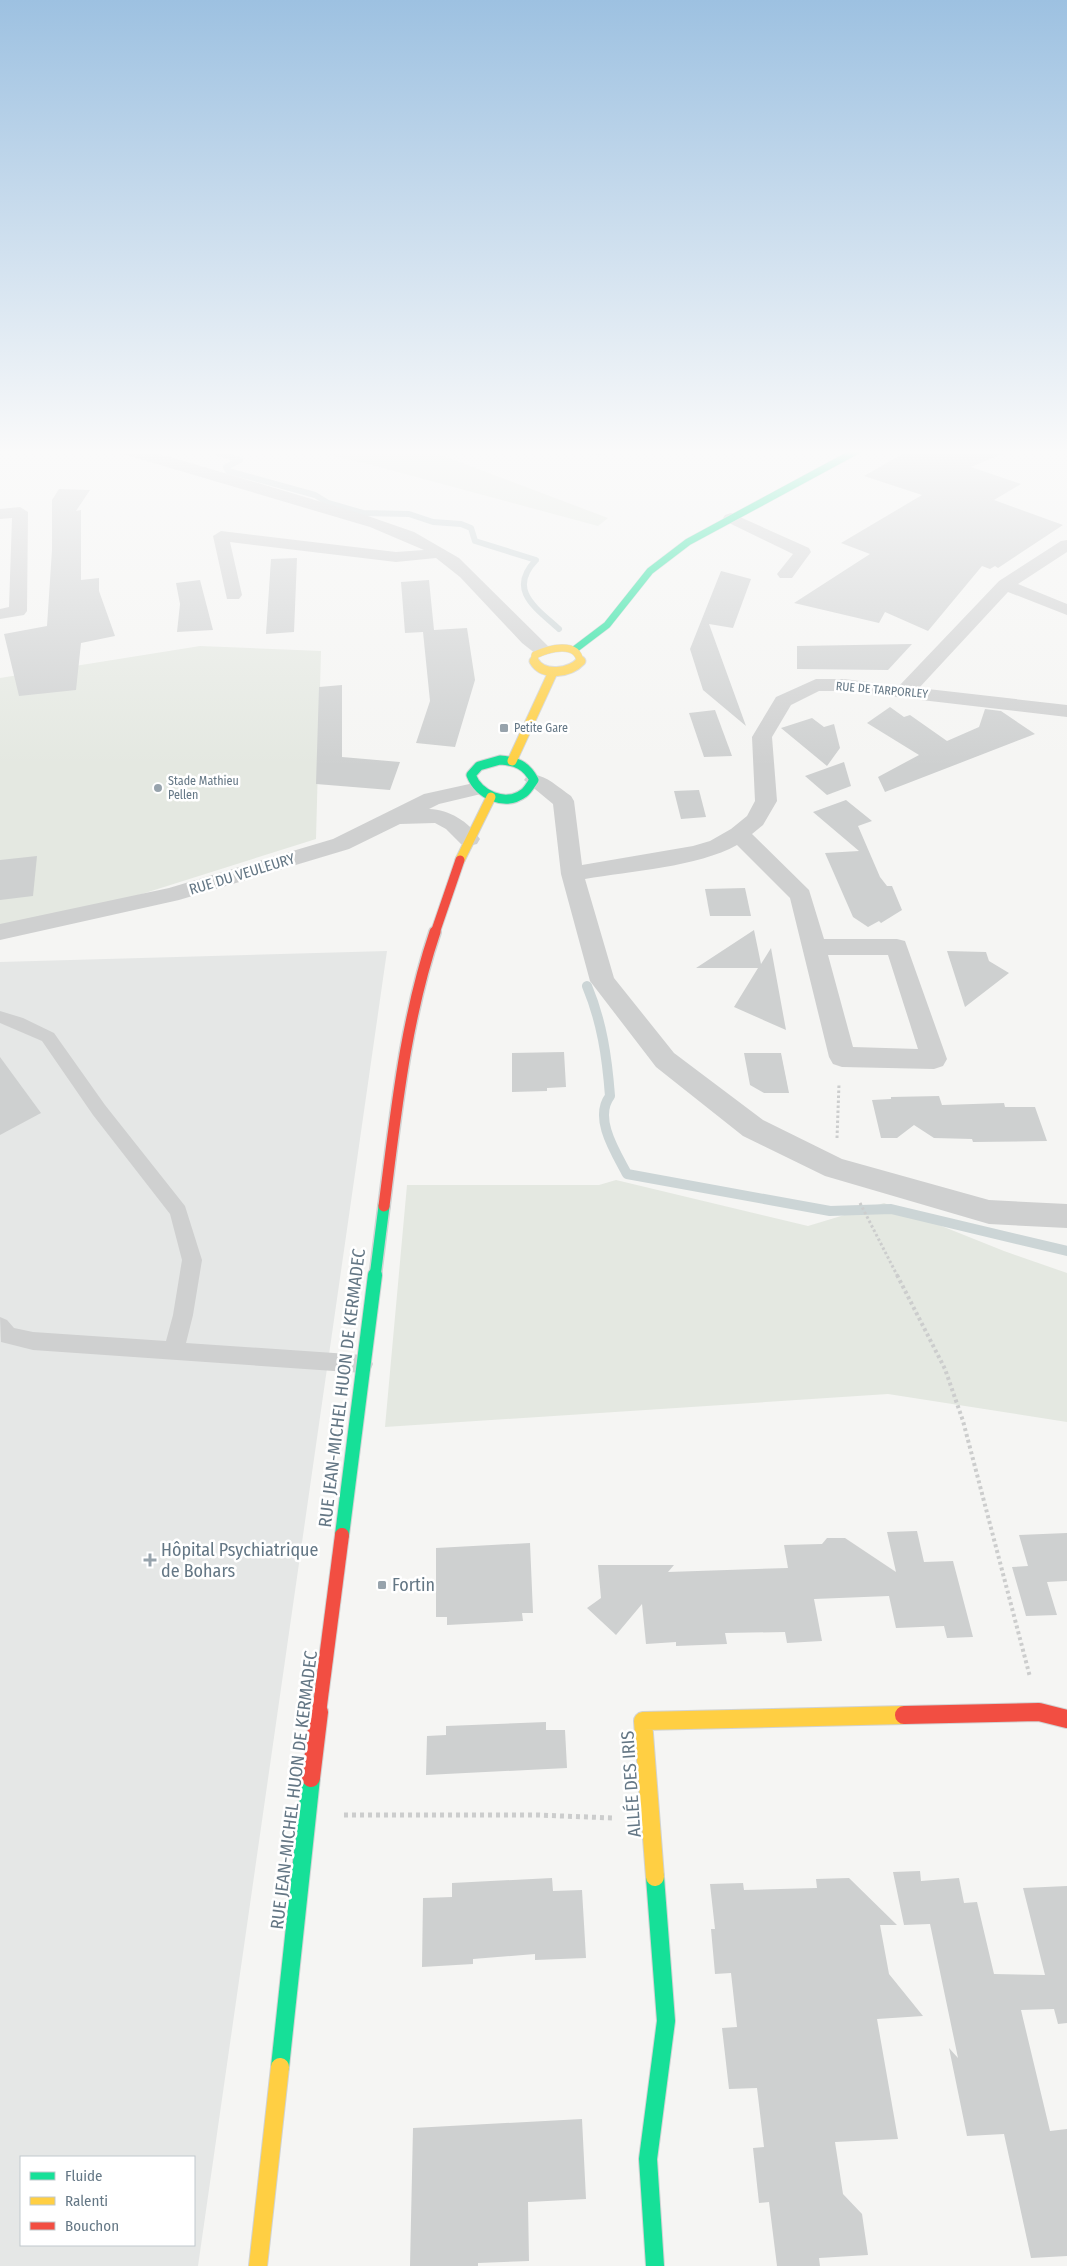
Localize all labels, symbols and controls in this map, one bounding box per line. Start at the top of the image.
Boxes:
street label: RUE DE TARPORLEY [835,679,929,701]
place label: Petite Gare [514,721,568,735]
marker: Petite Gare [498,722,510,734]
place label: Stade Mathieu Pellen [168,774,239,802]
marker: Stade Mathieu Pellen [152,782,164,794]
street label: RUE DU VEULEURY [187,849,298,899]
street label: RUE JEAN-MICHEL HUON DE KERMADEC [314,1247,370,1529]
place label: Hôpital Psychiatrique de Bohars [161,1539,318,1582]
marker: Hôpital Psychiatrique de Bohars [143,1553,157,1567]
place label: Fortin [392,1574,435,1596]
marker: Fortin [376,1579,388,1591]
street label: RUE JEAN-MICHEL HUON DE KERMADEC [266,1649,322,1931]
street label: ALLÉE DES IRIS [615,1730,646,1838]
legend [20,2156,195,2246]
text: Fluide [65,2167,102,2185]
text: Ralenti [65,2192,108,2210]
text: Bouchon [65,2217,119,2235]

